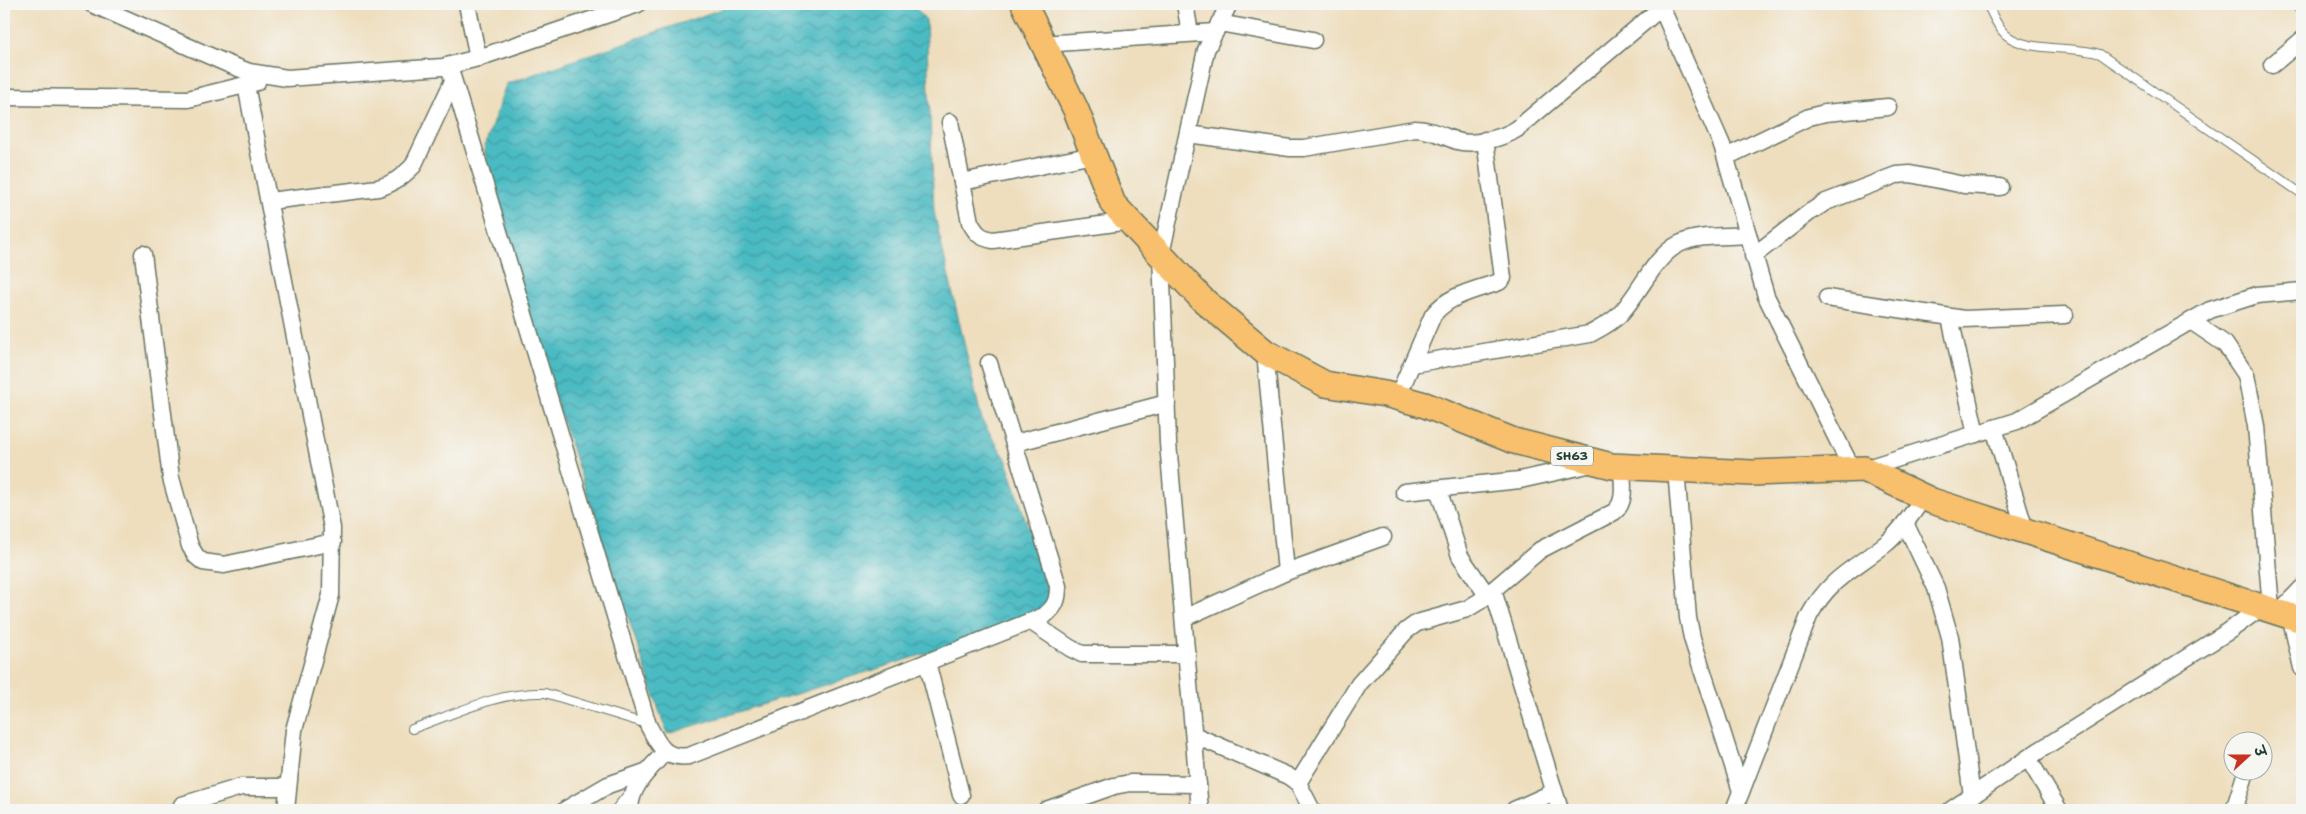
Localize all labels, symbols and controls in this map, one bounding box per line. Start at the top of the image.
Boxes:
road number: SH63 [1551,446,1593,466]
north arrow [2224,732,2274,782]
text: उ [2249,742,2271,760]

